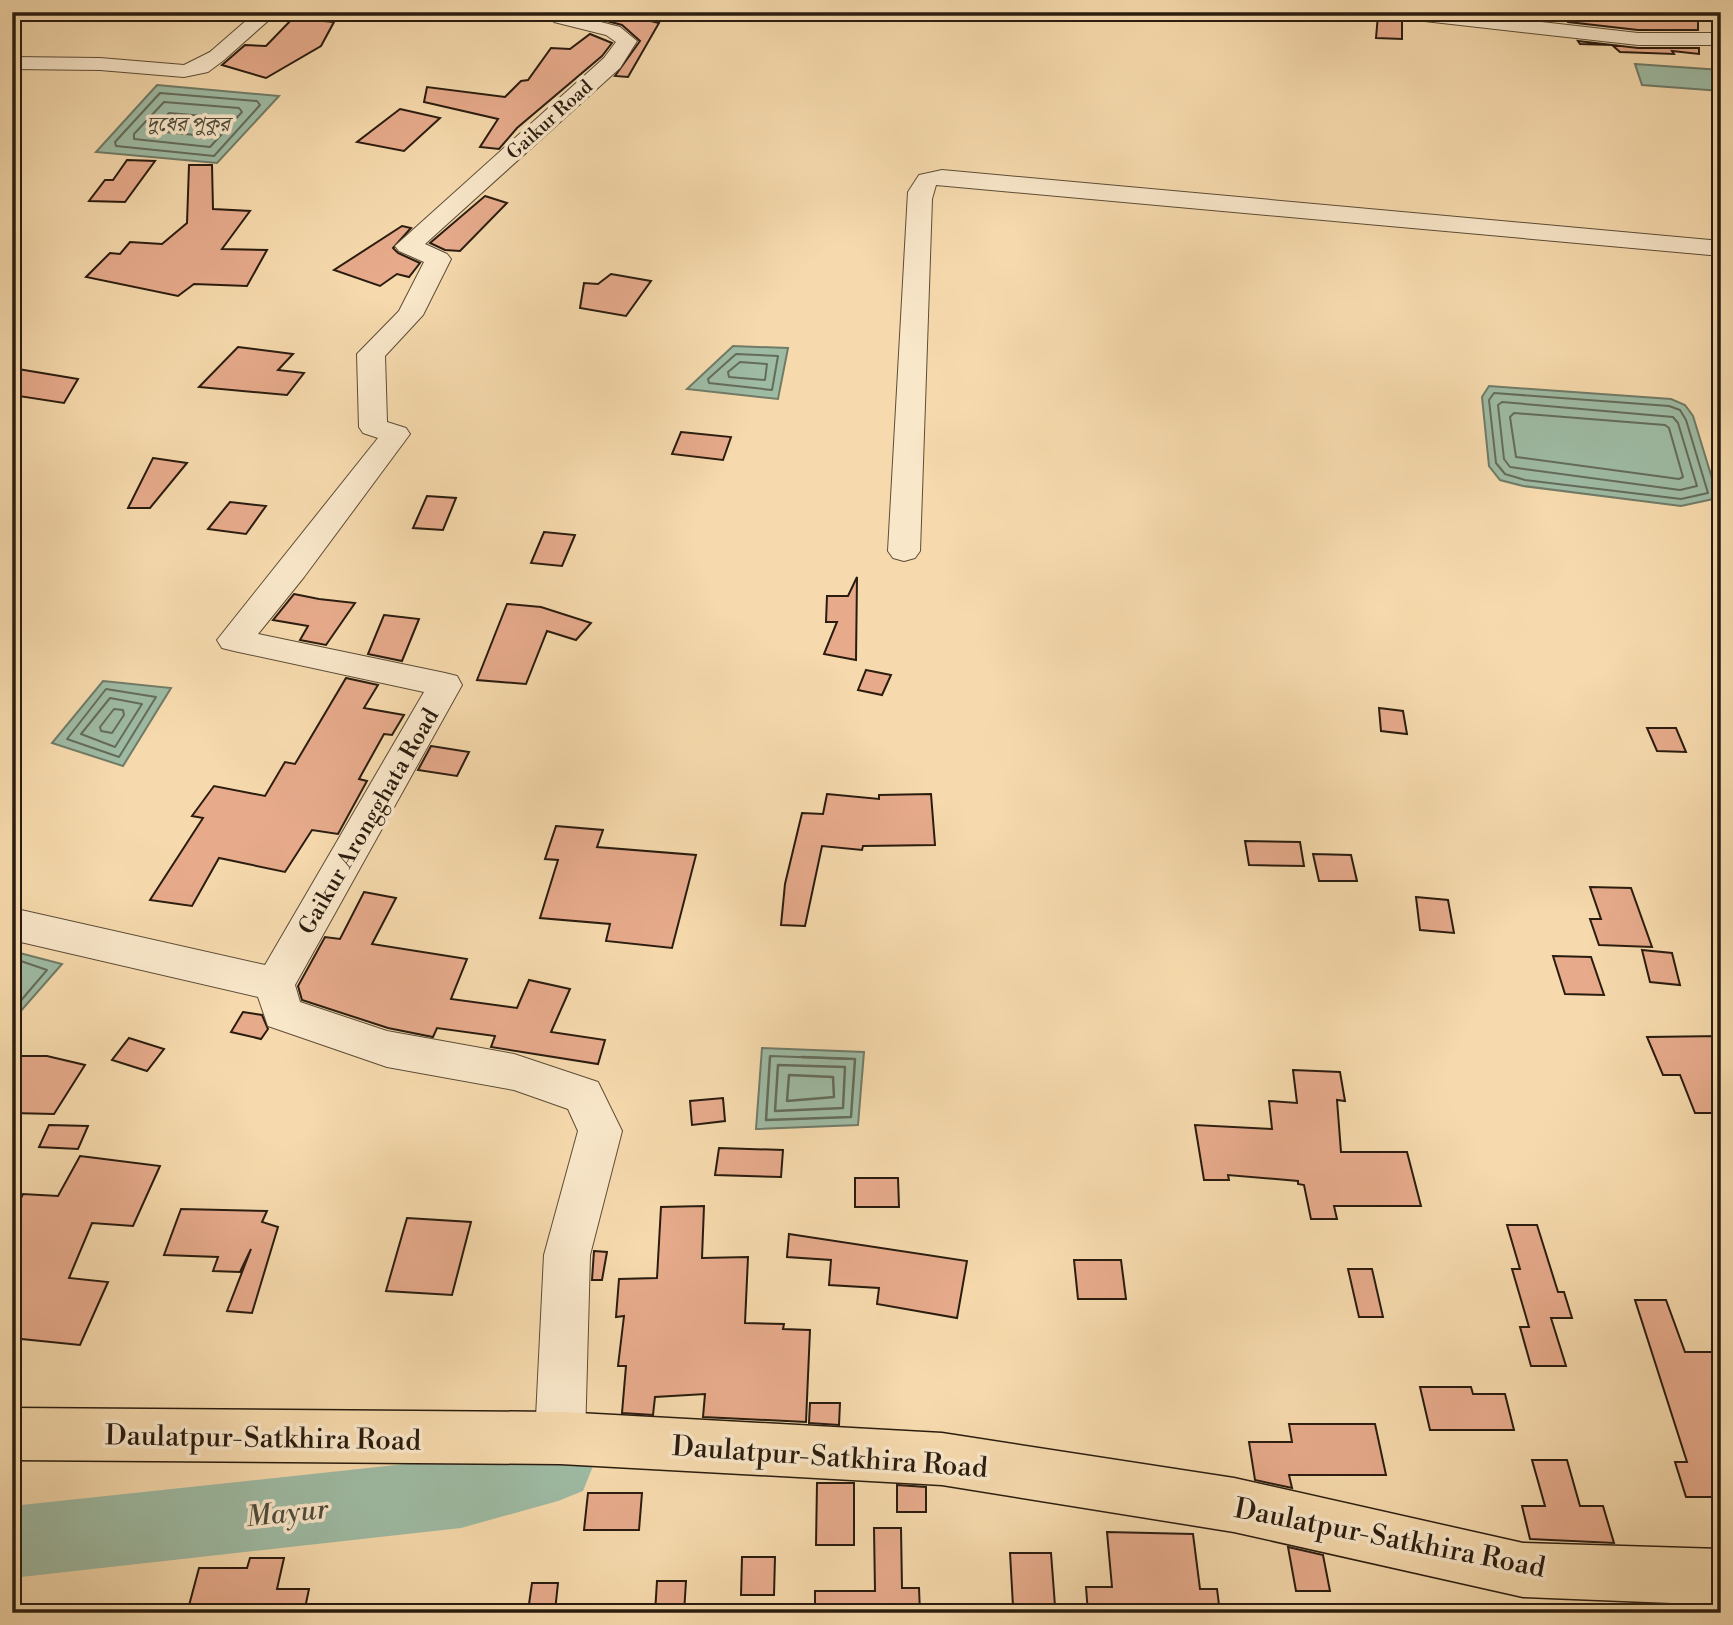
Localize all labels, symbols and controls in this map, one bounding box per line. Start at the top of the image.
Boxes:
street label: Gaikur Road [502,75,598,165]
water label: দুধের পুকুর [146,112,234,138]
street label: Gaikur Arongghata Road [293,704,445,939]
street label: Daulatpur-Satkhira Road [105,1418,421,1459]
street label: Daulatpur-Satkhira Road [671,1429,989,1486]
street label: Daulatpur-Satkhira Road [1231,1491,1548,1586]
water label: Mayur [244,1492,331,1535]

